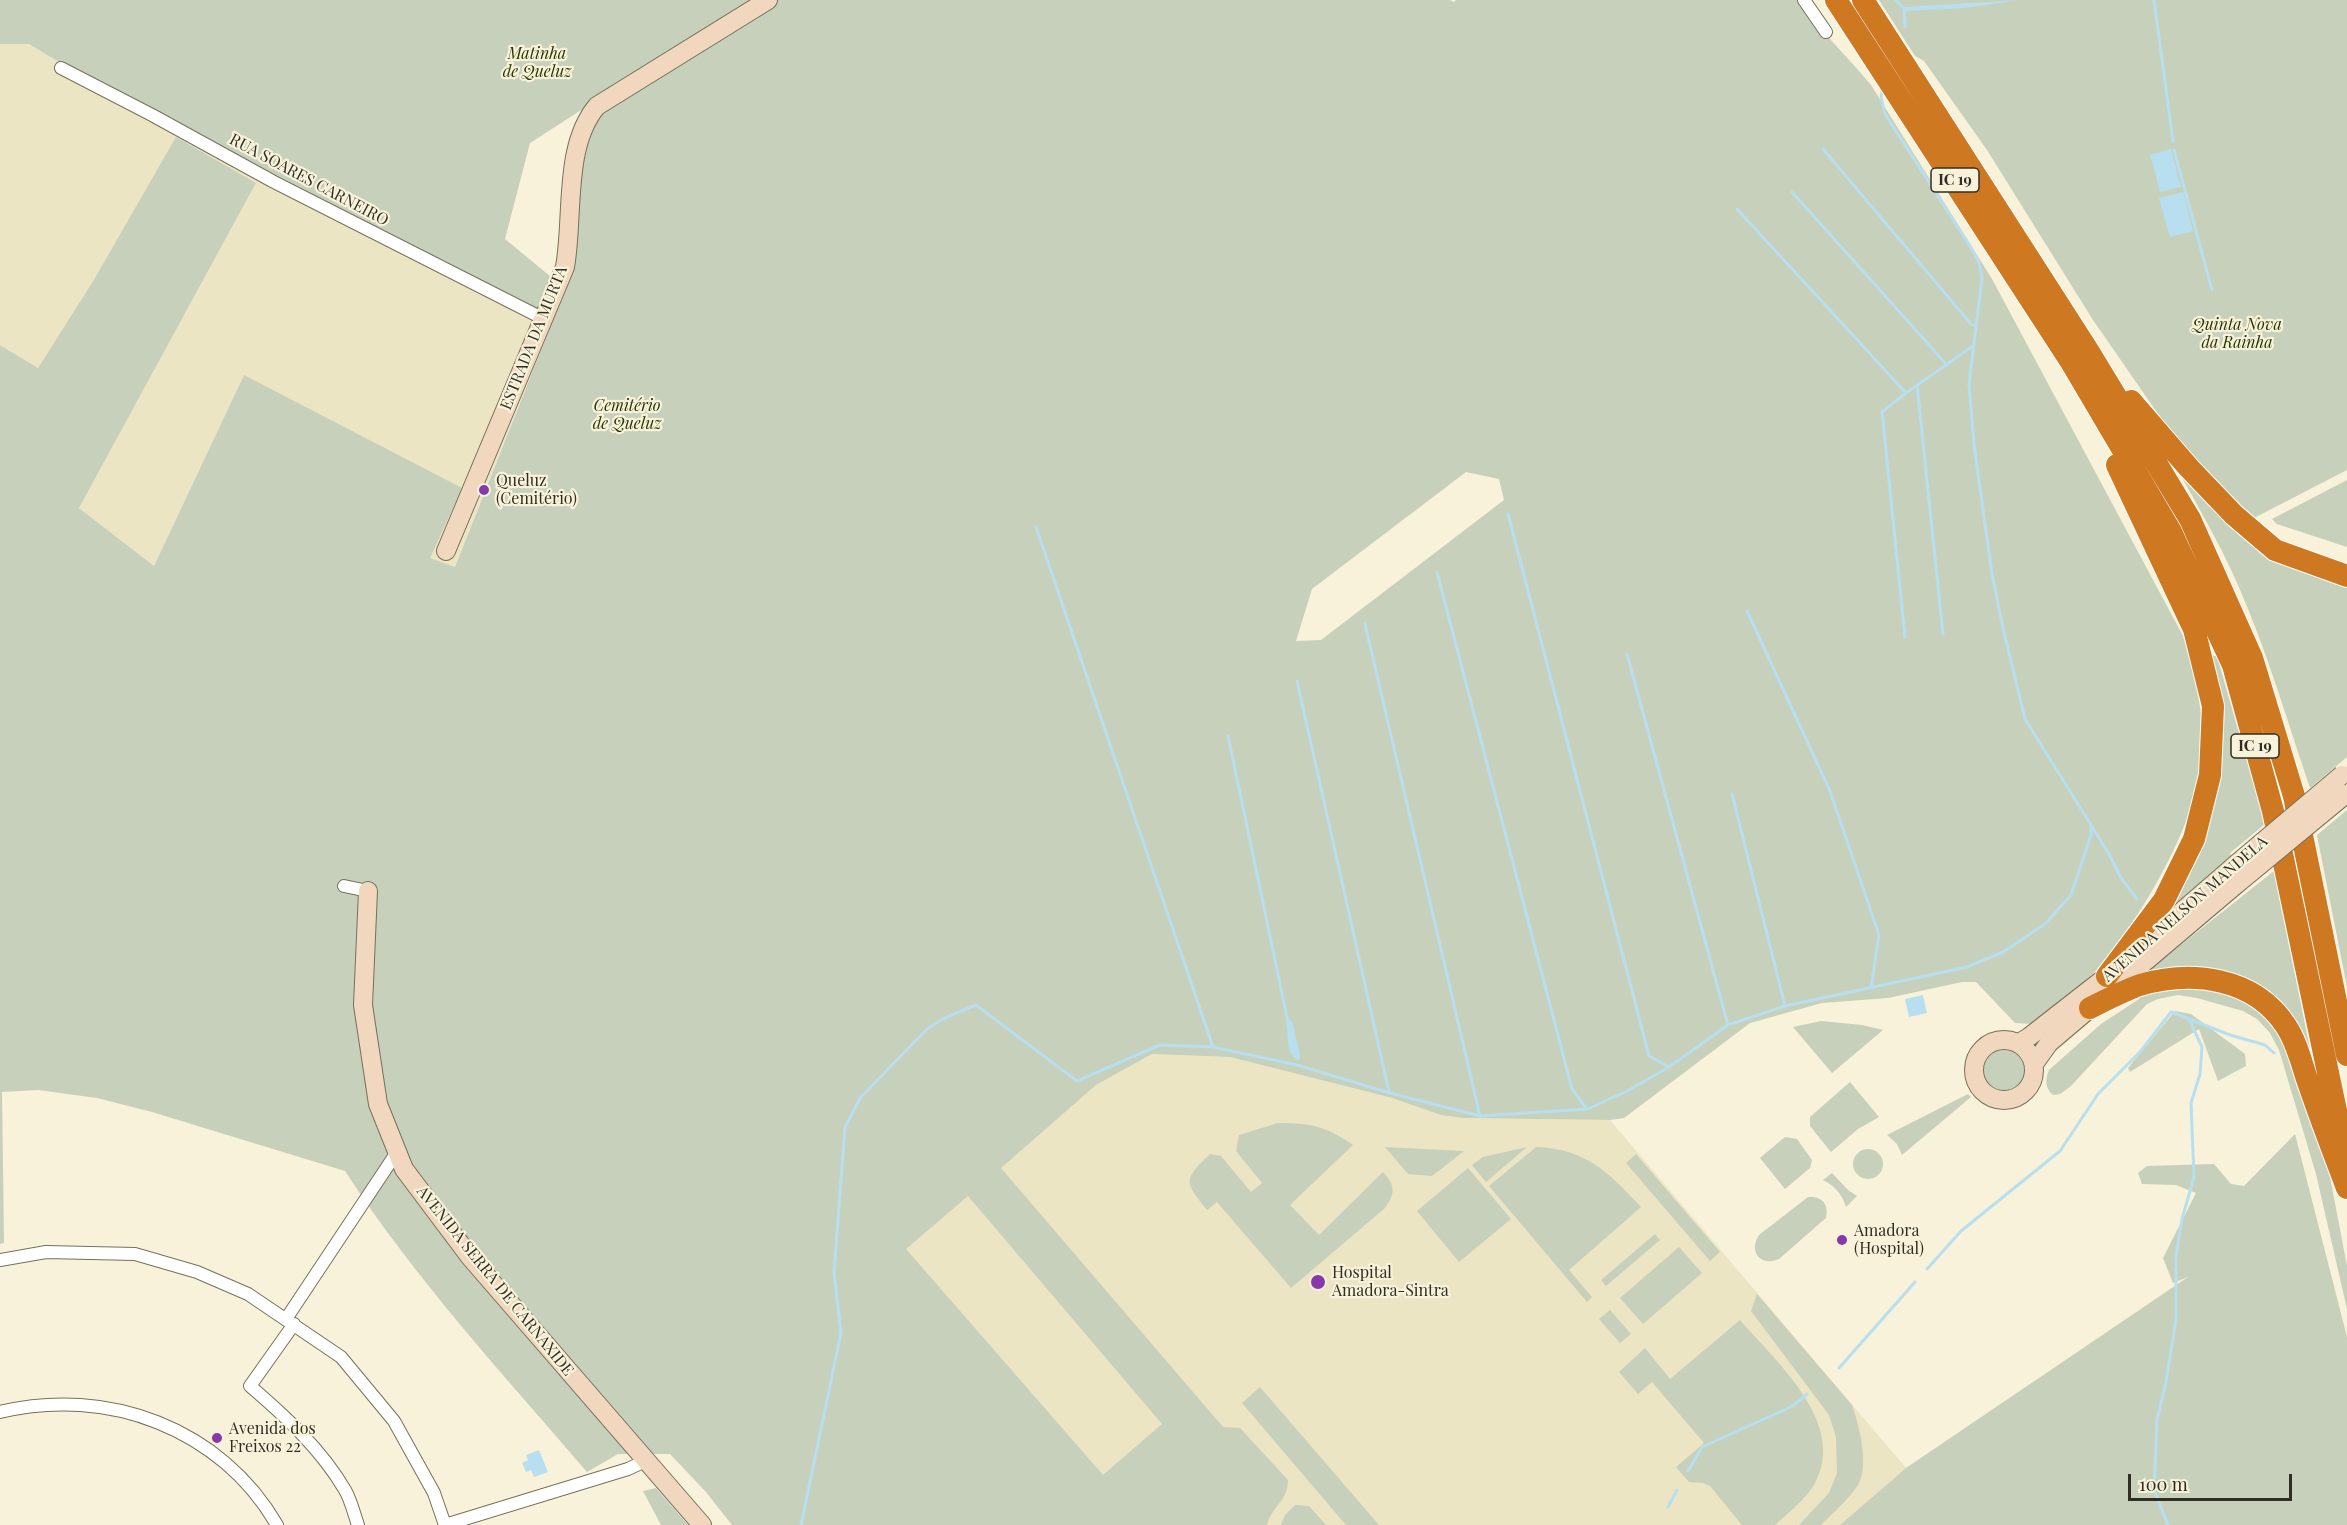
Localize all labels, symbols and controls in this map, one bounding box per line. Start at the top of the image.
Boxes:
park label: Matinha de Queluz [503,44,571,82]
street label: RUA SOARES CARNEIRO [226,130,392,230]
road number: IC 19 [1931,168,1979,192]
street label: ESTRADA DA MURTA [496,263,572,413]
park label: Quinta Nova da Rainha [2192,315,2282,353]
park label: Cemitério de Queluz [593,396,661,434]
place label: Queluz (Cemitério) [496,471,577,509]
marker: Queluz (Cemitério) [477,483,491,497]
road number: IC 19 [2231,734,2279,758]
street label: AVENIDA NELSON MANDELA [2098,832,2272,986]
street label: AVENIDA SERRA DE CARNAXIDE [412,1182,578,1380]
place label: Amadora (Hospital) [1854,1221,1924,1259]
marker: Amadora (Hospital) [1835,1233,1849,1247]
place label: Hospital Amadora-Sintra [1332,1263,1449,1301]
marker: Hospital Amadora-Sintra [1309,1273,1327,1291]
place label: Avenida dos Freixos 22 [229,1419,316,1457]
marker: Avenida dos Freixos 22 [210,1431,224,1445]
scale bar [2131,1462,2294,1500]
text: 100 m [2139,1472,2188,1496]

